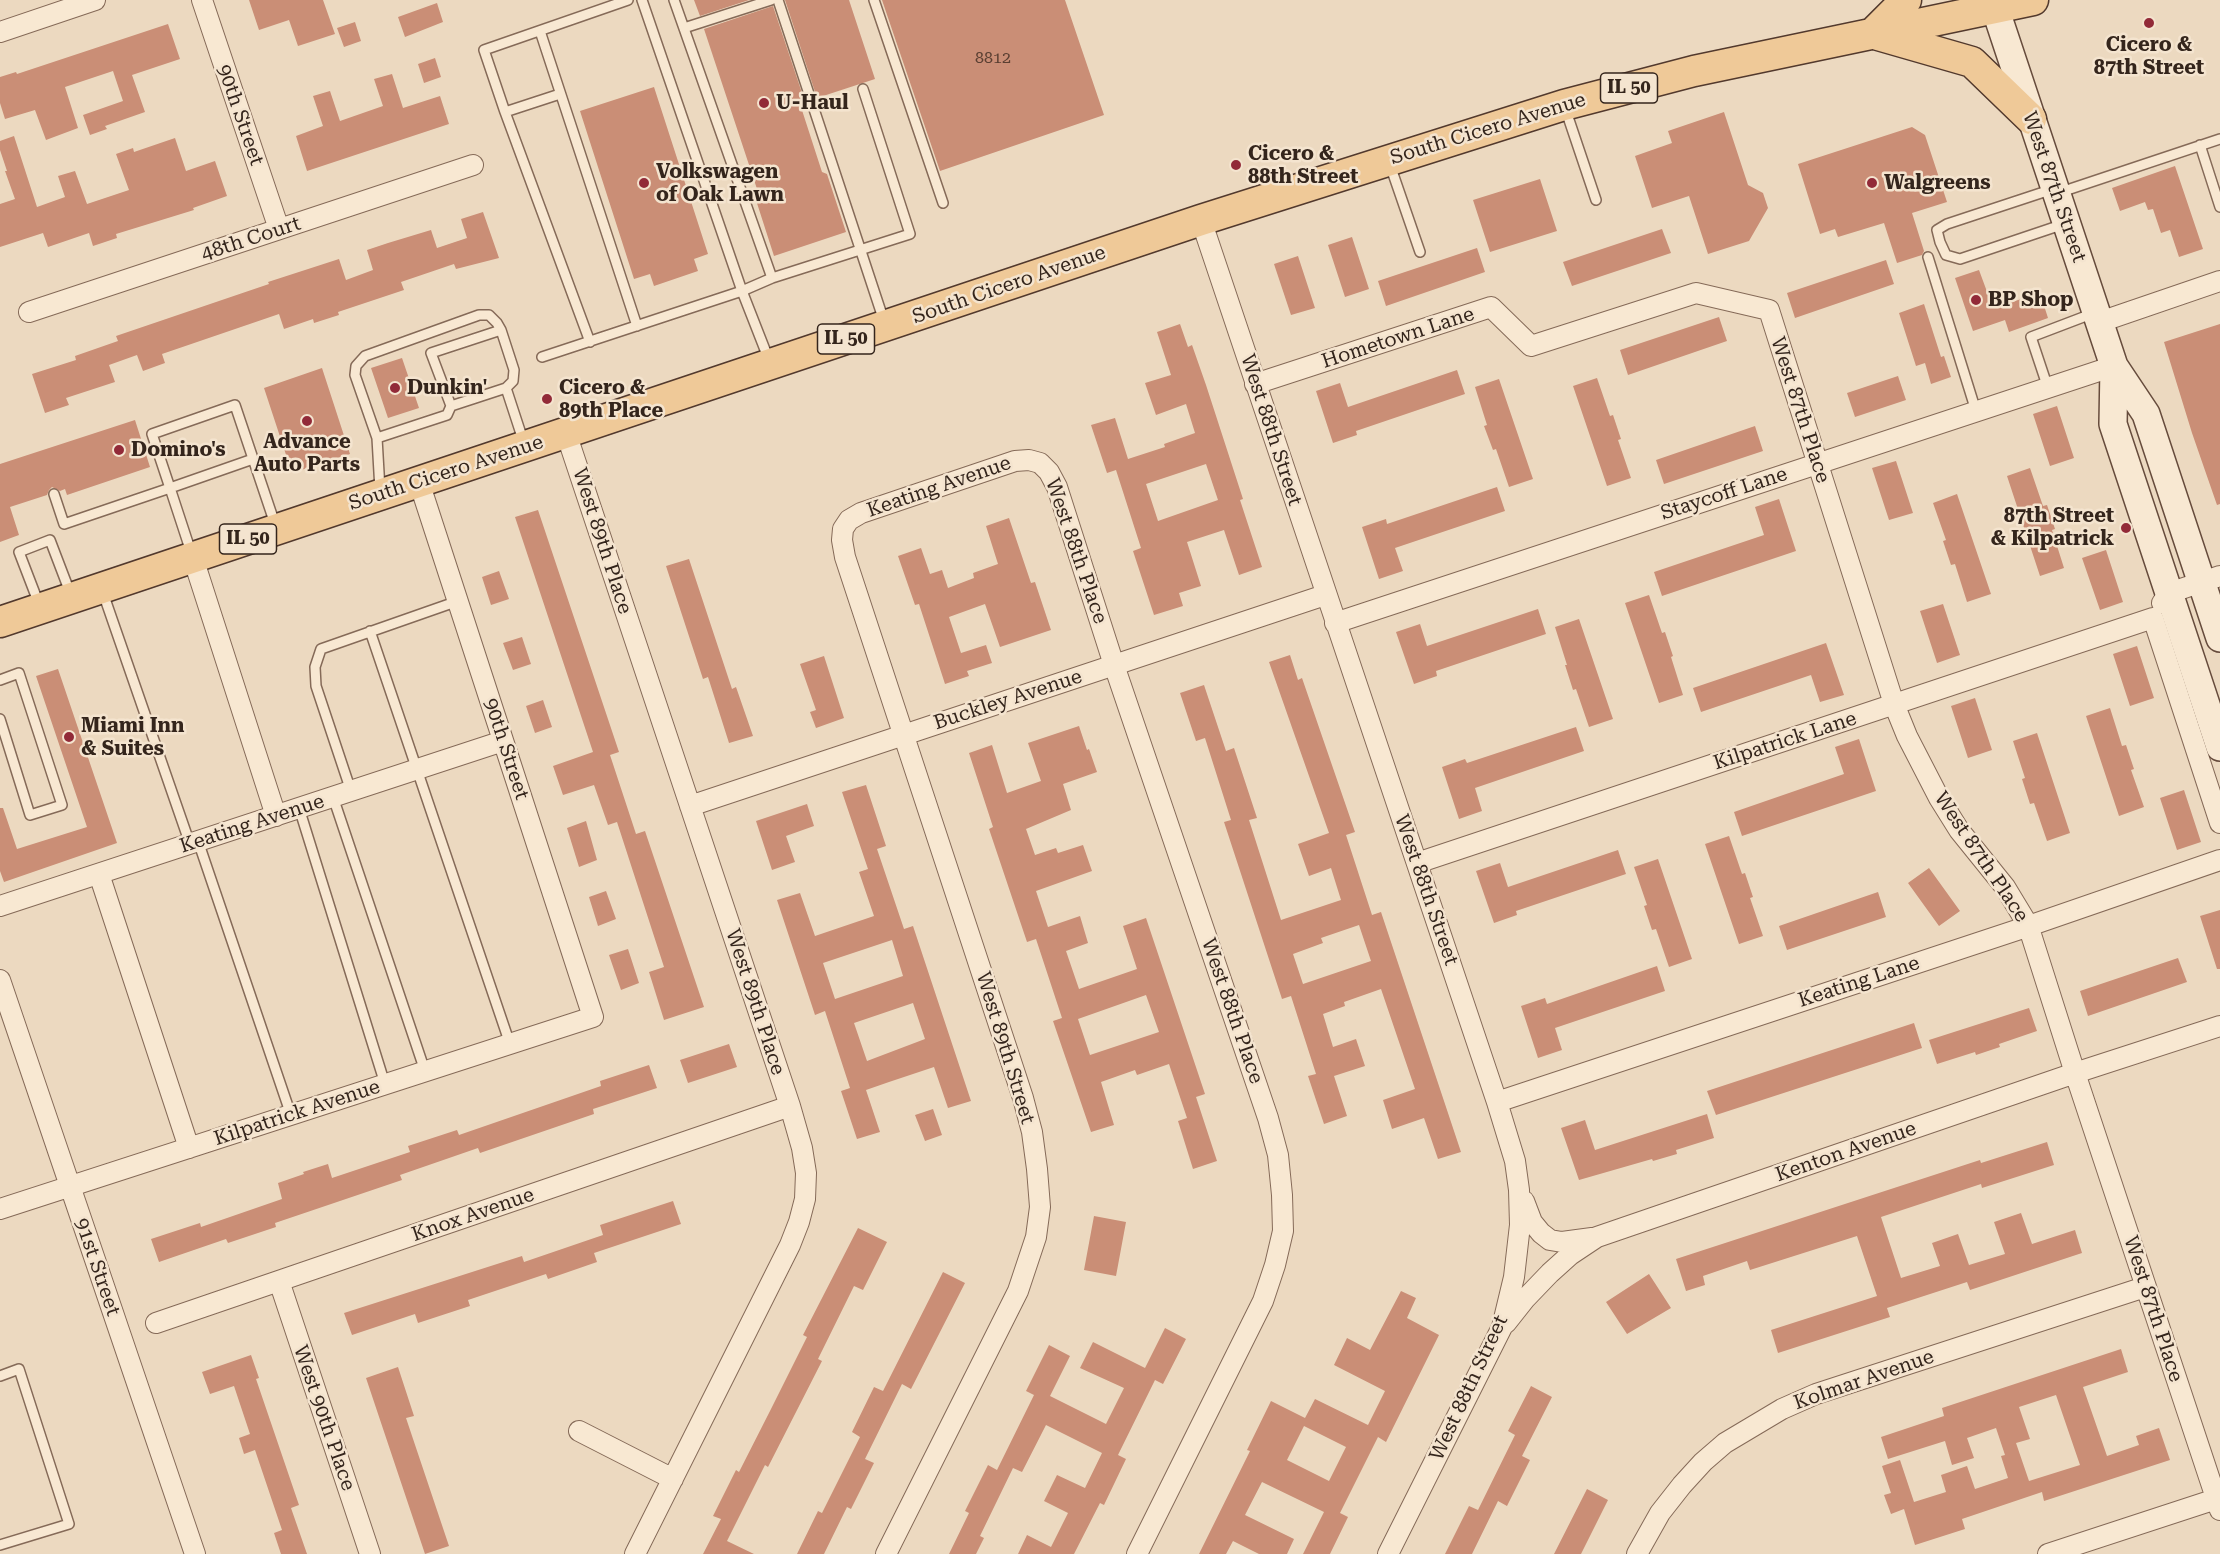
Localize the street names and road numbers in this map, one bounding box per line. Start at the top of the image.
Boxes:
street label: 90th Street [212,61,268,169]
road number: IL 50 [1600,73,1658,103]
street label: South Cicero Avenue [1387,88,1589,170]
street label: West 87th Street [2017,109,2091,265]
street label: 48th Court [198,212,304,266]
street label: South Cicero Avenue [909,241,1109,329]
street label: Hometown Lane [1319,302,1477,374]
road number: IL 50 [818,324,874,354]
street label: West 87th Place [1765,334,1835,486]
street label: West 88th Street [1235,351,1307,509]
street label: South Cicero Avenue [346,430,546,516]
street label: Keating Avenue [864,451,1014,523]
street label: Staycoff Lane [1658,462,1790,526]
street label: West 89th Place [567,465,637,617]
street label: West 88th Place [1040,475,1112,627]
road number: IL 50 [220,524,276,554]
street label: Buckley Avenue [931,665,1085,735]
street label: 90th Street [478,695,534,803]
street label: Kilpatrick Lane [1710,707,1860,775]
street label: West 87th Place [1929,787,2033,927]
street label: Keating Avenue [177,789,327,859]
street label: West 88th Street [1389,812,1463,968]
street label: West 89th Place [720,926,790,1078]
street label: West 88th Place [1196,935,1268,1087]
street label: Keating Lane [1795,951,1923,1013]
street label: West 89th Street [970,969,1040,1127]
street label: Kilpatrick Avenue [211,1075,383,1151]
street label: Kenton Avenue [1772,1117,1920,1187]
street label: Knox Avenue [409,1183,537,1247]
street label: 91st Street [69,1215,125,1319]
street label: West 87th Place [2118,1233,2188,1385]
street label: West 88th Street [1425,1311,1513,1465]
street label: West 90th Place [288,1342,360,1494]
street label: Kolmar Avenue [1791,1345,1937,1415]

